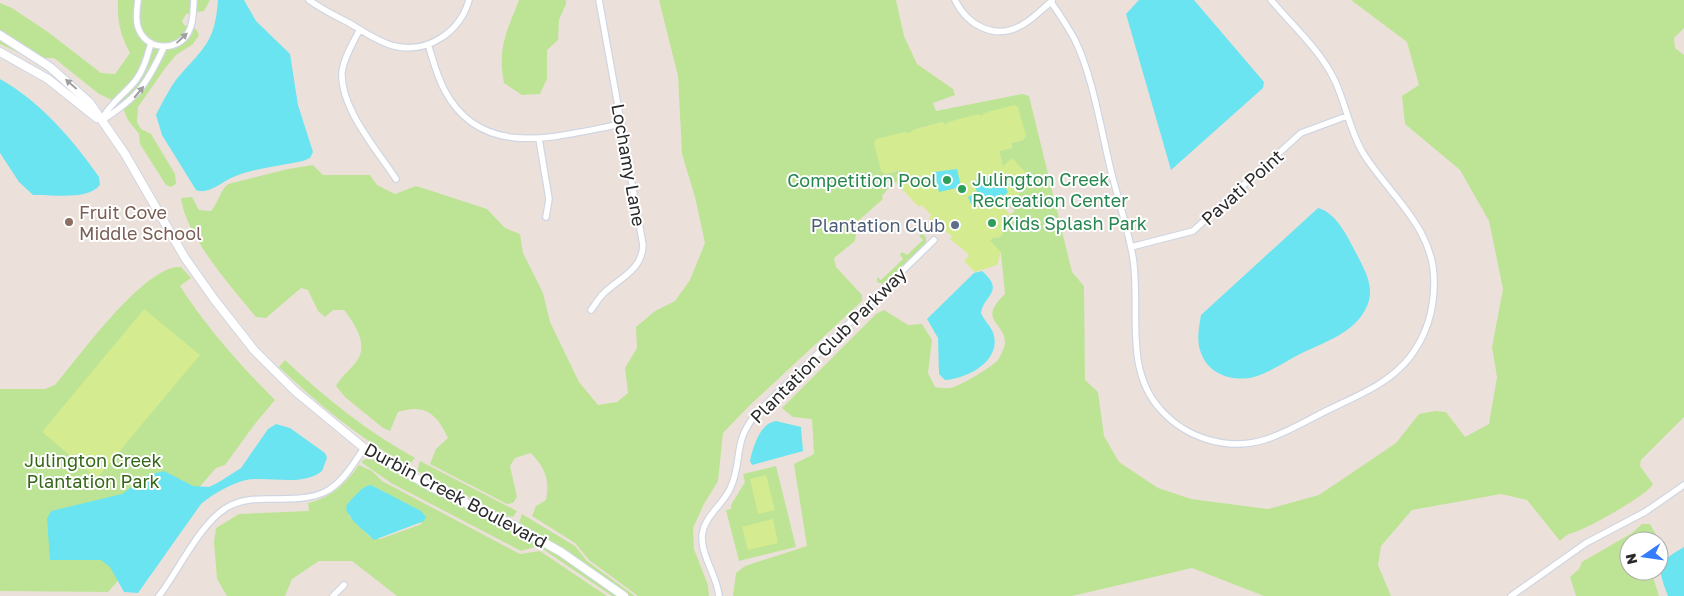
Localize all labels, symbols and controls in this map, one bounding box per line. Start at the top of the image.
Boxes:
one-way arrow [176,32,188,44]
one-way arrow [64,78,77,89]
one-way arrow [133,86,145,98]
street label: Lochamy Lane [607,102,651,228]
street label: Pavati Point [1196,144,1288,230]
place label: Julington Creek Recreation Center [972,168,1128,211]
place label: Competition Pool [787,169,937,191]
marker: Competition Pool [941,174,953,186]
marker: Julington Creek Recreation Center [956,183,968,195]
place label: Fruit Cove Middle School [79,201,202,244]
place label: Kids Splash Park [1002,212,1147,234]
place label: Plantation Club [811,214,945,236]
marker: Fruit Cove Middle School [63,216,75,228]
marker: Kids Splash Park [986,217,998,229]
marker: Plantation Club [949,219,961,231]
street label: Plantation Club Parkway [745,262,911,428]
street label: Durbin Creek Boulevard [361,437,551,553]
park label: Julington Creek Plantation Park [24,449,162,492]
north arrow [1619,531,1669,581]
text: N [1621,552,1640,566]

